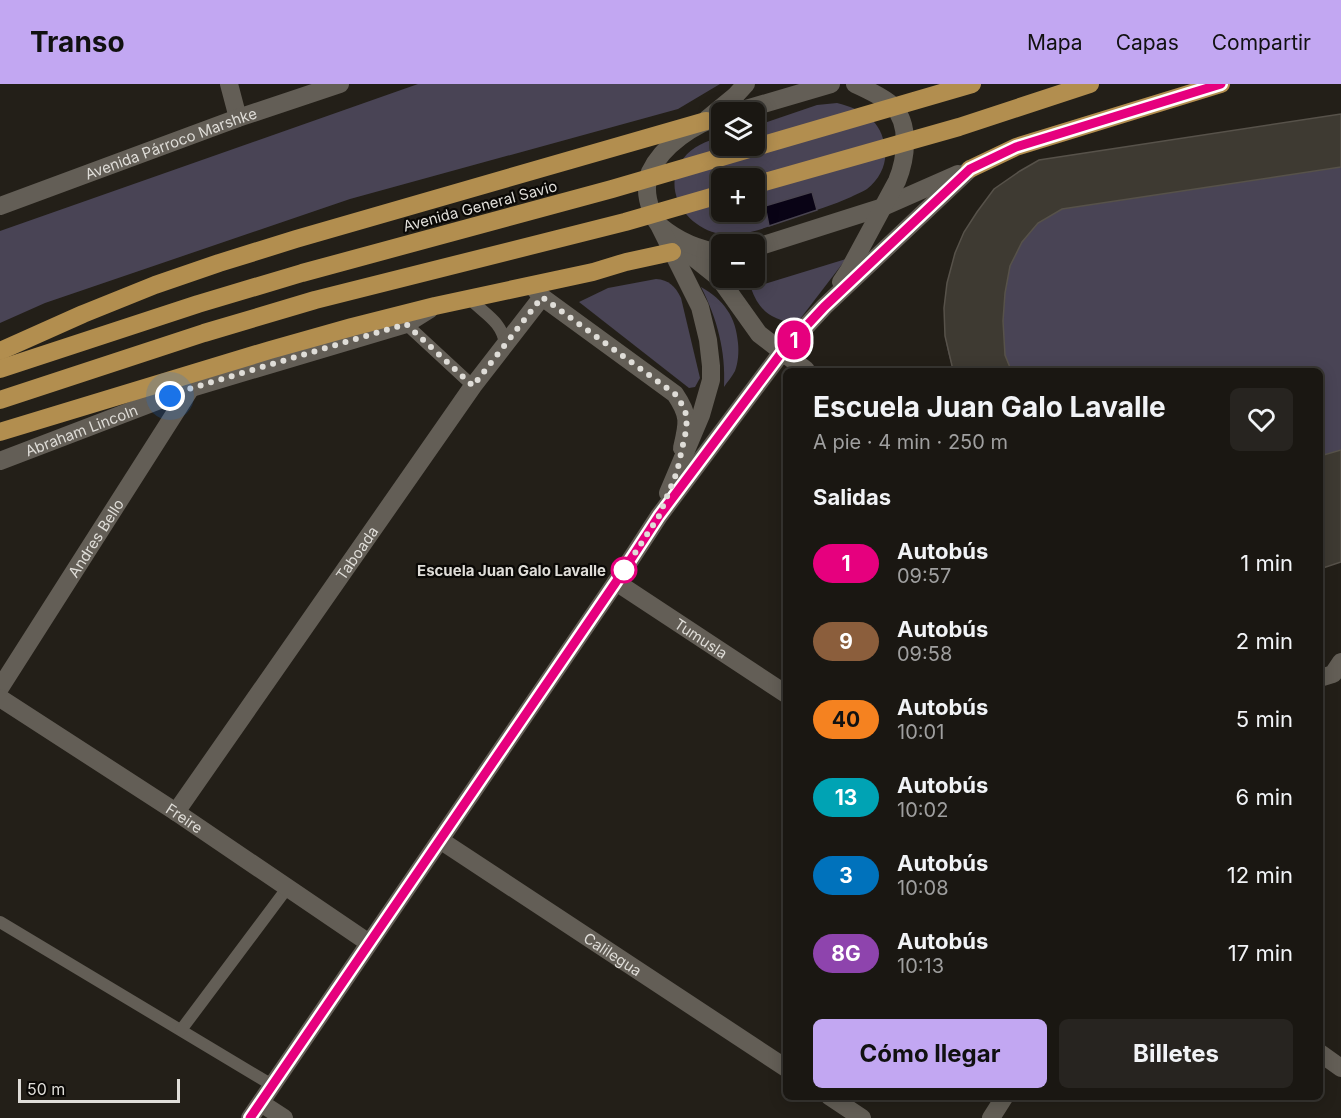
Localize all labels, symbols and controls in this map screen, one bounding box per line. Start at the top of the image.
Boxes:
text: Transo [30,25,125,59]
text: Mapa [1027,30,1083,55]
text: Capas [1116,30,1179,55]
text: Compartir [1212,30,1311,55]
map controls [711,102,765,288]
button: layers [711,102,765,156]
street label: Avenida Párroco Marshke [82,103,259,183]
button: + [711,168,765,222]
street label: Avenida General Savio [401,176,559,236]
button: − [711,234,765,288]
line badge: 1 [774,320,814,360]
text: 1 [789,328,799,353]
your location [155,381,185,411]
button: heart [1230,388,1293,451]
text: Escuela Juan Galo Lavalle [813,390,1166,424]
street label: Abraham Lincoln [22,400,140,460]
text: A pie · 4 min · 250 m [813,430,1008,454]
text: Salidas [813,484,891,510]
street label: Andres Bello [64,495,128,581]
street label: Taboada [331,522,382,583]
text: Autobús [897,538,988,564]
text: 1 min [1240,550,1293,576]
text: 1 [841,551,851,576]
marker: Escuela Juan Galo Lavalle [611,557,637,583]
place label: Escuela Juan Galo Lavalle [417,561,606,580]
text: 09:57 [897,564,951,588]
street label: Tumusla [671,614,731,662]
text: Autobús [897,616,988,642]
text: 2 min [1236,628,1293,654]
text: 9 [839,629,853,654]
text: 09:58 [897,642,952,666]
text: Autobús [897,694,988,720]
text: 5 min [1236,706,1293,732]
text: 40 [832,707,860,732]
text: 10:01 [897,720,944,744]
text: Autobús [897,772,988,798]
text: 6 min [1236,784,1293,810]
text: 13 [835,785,857,810]
text: 10:02 [897,798,948,822]
street label: Freire [163,799,207,837]
text: Autobús [897,850,988,876]
text: 12 min [1227,862,1293,888]
text: 3 [839,863,853,888]
text: 10:08 [897,876,949,900]
street label: Calilegua [580,928,645,980]
text: Autobús [897,928,988,954]
text: 17 min [1228,940,1293,966]
text: 8G [831,941,861,966]
text: 10:13 [897,954,944,978]
button: Cómo llegar [813,1019,1047,1088]
button: Billetes [1059,1019,1293,1088]
scale bar [18,1076,180,1104]
text: 50 m [27,1079,65,1099]

